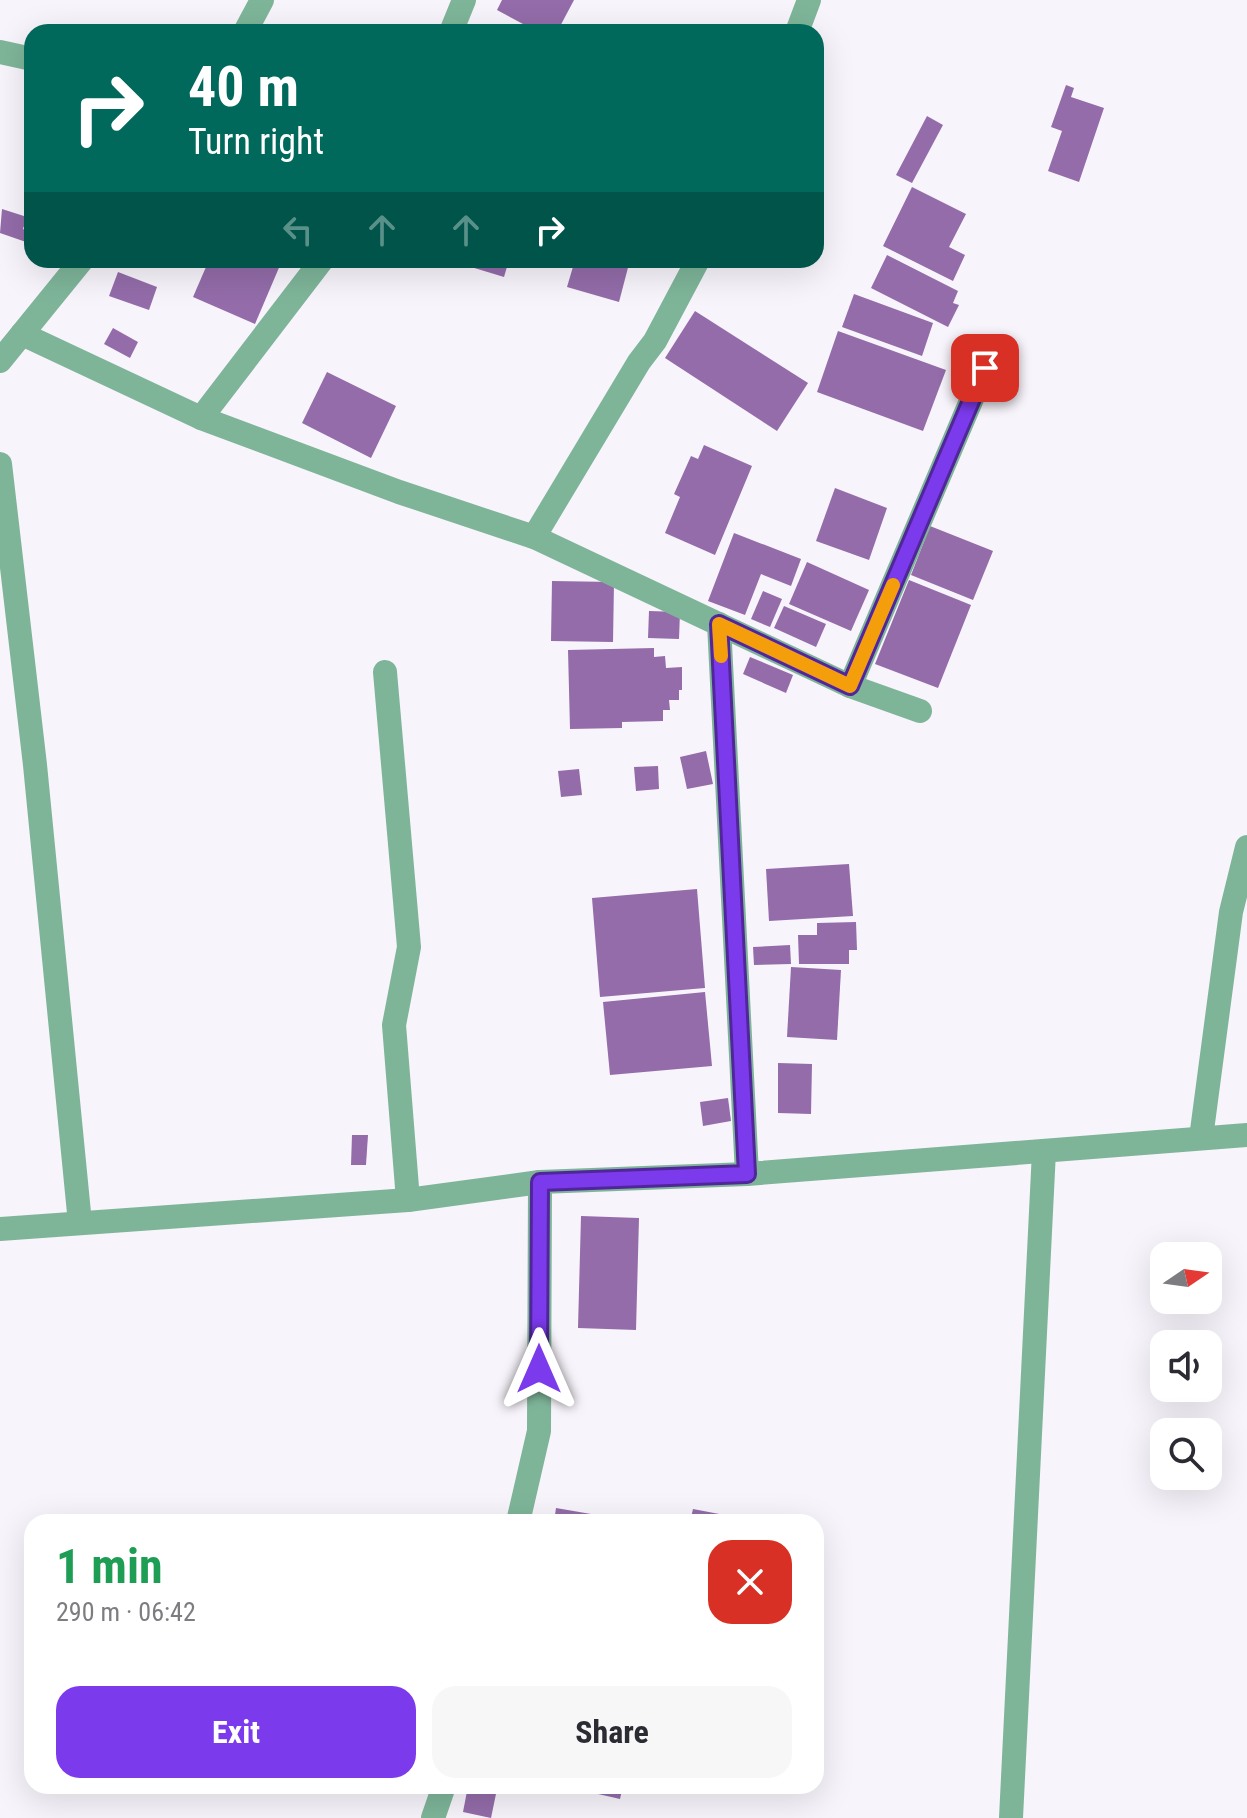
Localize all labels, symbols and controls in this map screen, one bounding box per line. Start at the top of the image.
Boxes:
text: 40 m [188,54,299,120]
icon: right [56,56,160,160]
text: Turn right [188,121,324,163]
icon: left [276,208,320,252]
icon: ahead [360,208,404,252]
icon: ahead [444,208,488,252]
icon: right [528,208,572,252]
pin [951,334,1019,402]
icon: arrive [963,346,1007,390]
north arrow [1150,1242,1222,1314]
map controls [1150,1242,1222,1490]
position arrow [497,1327,581,1411]
button: sound [1150,1330,1222,1402]
button: search [1150,1418,1222,1490]
text: 1 min [56,1538,163,1595]
button: close [708,1540,792,1624]
text: 290 m · 06:42 [56,1597,196,1627]
button: Exit [56,1686,416,1778]
button: Share [432,1686,792,1778]

